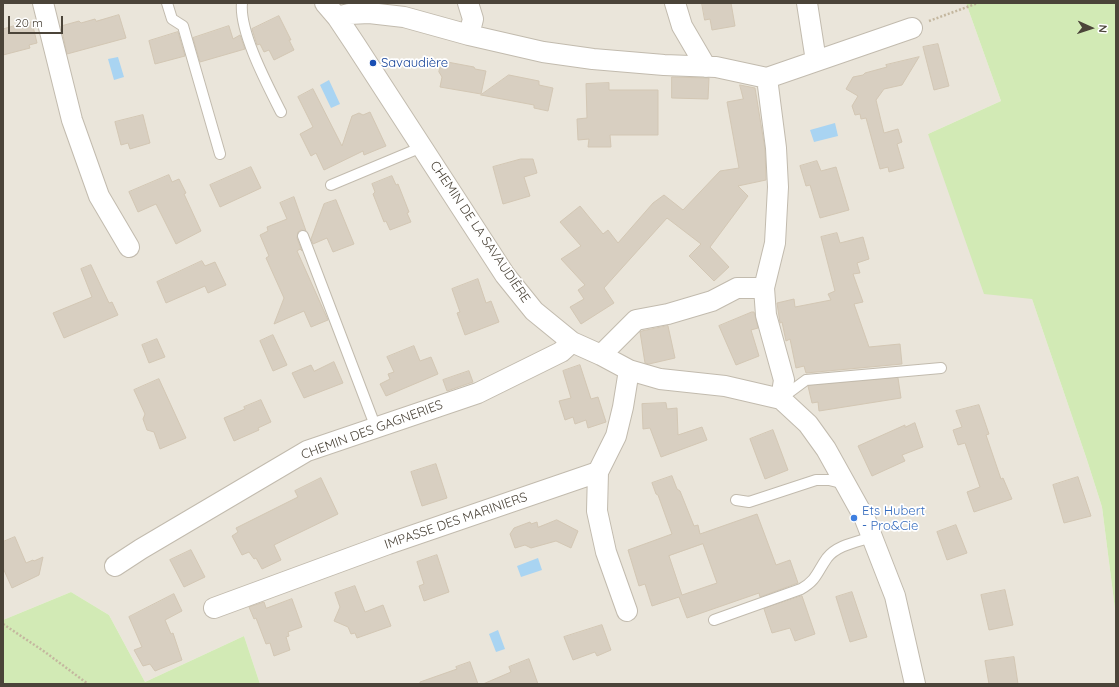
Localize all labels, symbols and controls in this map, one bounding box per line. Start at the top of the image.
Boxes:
scale bar [10,8,65,34]
north arrow [1071,8,1111,48]
text: 20 m [15,15,43,30]
text: N [1096,24,1110,33]
place label: Savaudière [381,55,448,71]
marker: Savaudière [368,58,378,68]
street label: CHEMIN DE LA SAVAUDIÈRE [427,158,533,306]
street label: CHEMIN DES GAGNERIES [299,397,445,463]
street label: IMPASSE DES MARINIERS [383,489,529,553]
place label: Ets Hubert - Pro&Cie [862,503,925,534]
marker: Ets Hubert - Pro&Cie [849,513,859,523]

